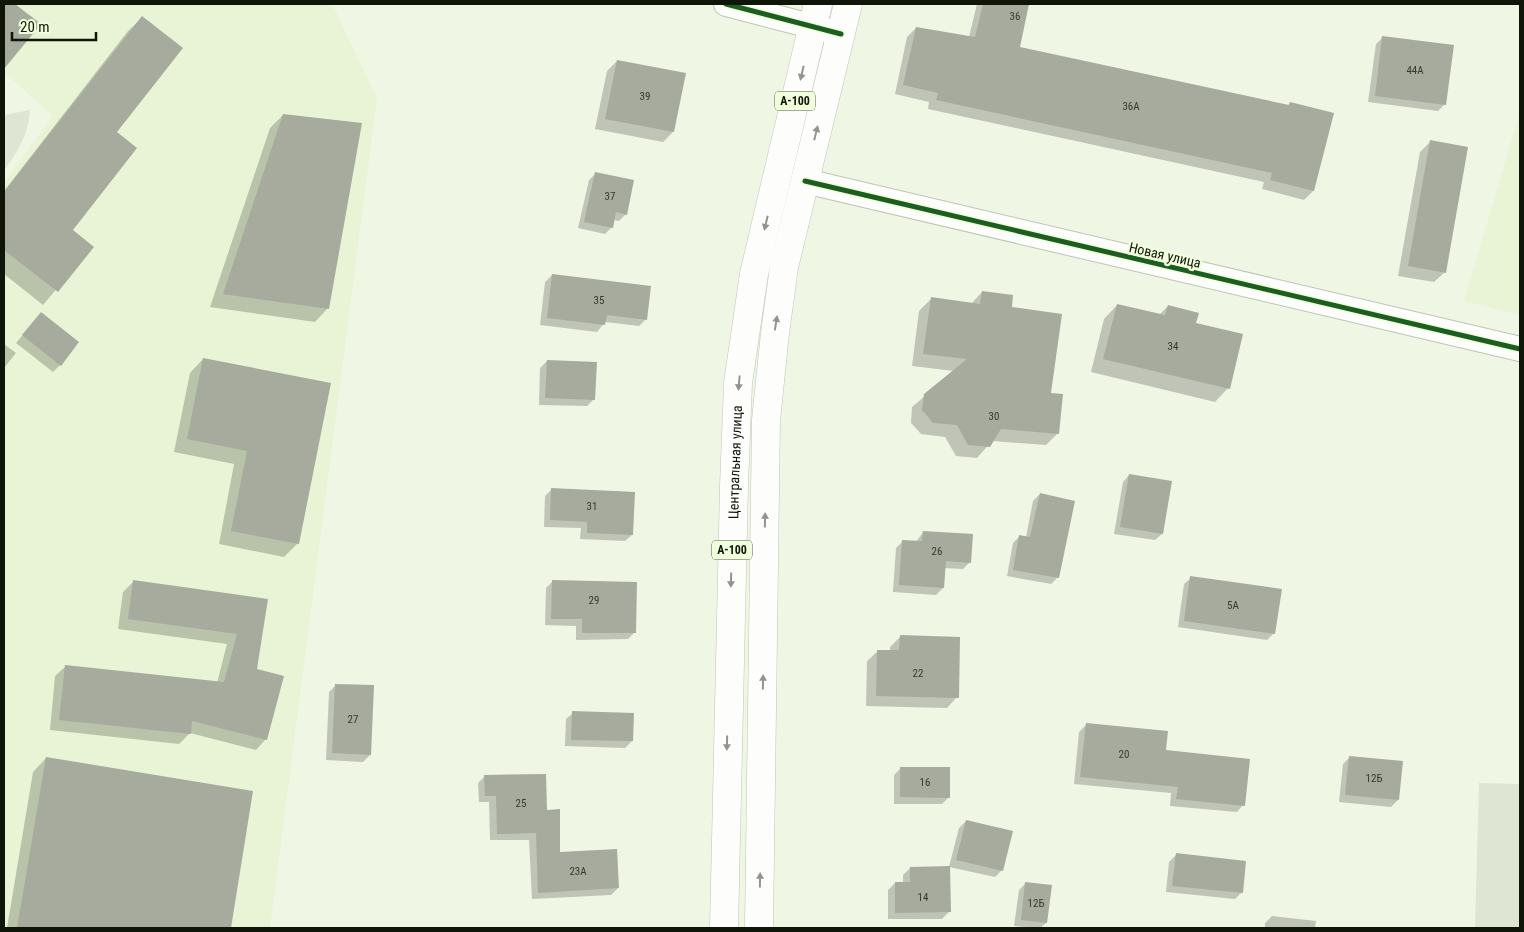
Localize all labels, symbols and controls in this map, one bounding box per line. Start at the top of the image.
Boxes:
scale bar [12,10,96,42]
house number: 36 [1010,10,1020,23]
text: 20 m [20,18,50,36]
house number: 44А [1406,64,1424,77]
one-way arrow [798,66,806,81]
house number: 39 [640,90,650,103]
road number: А-100 [775,92,815,110]
house number: 36А [1122,100,1140,113]
one-way arrow [812,126,820,141]
house number: 37 [605,190,615,203]
one-way arrow [762,215,770,230]
street label: Новая улица [1127,239,1203,271]
house number: 35 [594,294,604,307]
one-way arrow [773,314,781,330]
house number: 34 [1168,340,1179,353]
one-way arrow [735,375,743,391]
street label: Центральная улица [725,405,745,519]
house number: 30 [989,410,999,423]
house number: 31 [587,500,597,513]
one-way arrow [761,511,769,527]
road number: А-100 [712,540,752,560]
house number: 26 [932,545,942,558]
one-way arrow [727,573,735,589]
house number: 29 [589,594,599,607]
house number: 5А [1227,599,1240,612]
house number: 22 [913,667,923,680]
one-way arrow [759,674,767,690]
house number: 27 [348,713,358,726]
one-way arrow [723,735,731,751]
house number: 20 [1119,748,1129,761]
house number: 12Б [1366,772,1382,785]
house number: 16 [920,776,930,789]
house number: 25 [516,797,526,810]
house number: 23А [569,865,587,878]
one-way arrow [756,871,764,887]
house number: 14 [918,891,929,904]
house number: 12Б [1028,897,1044,910]

